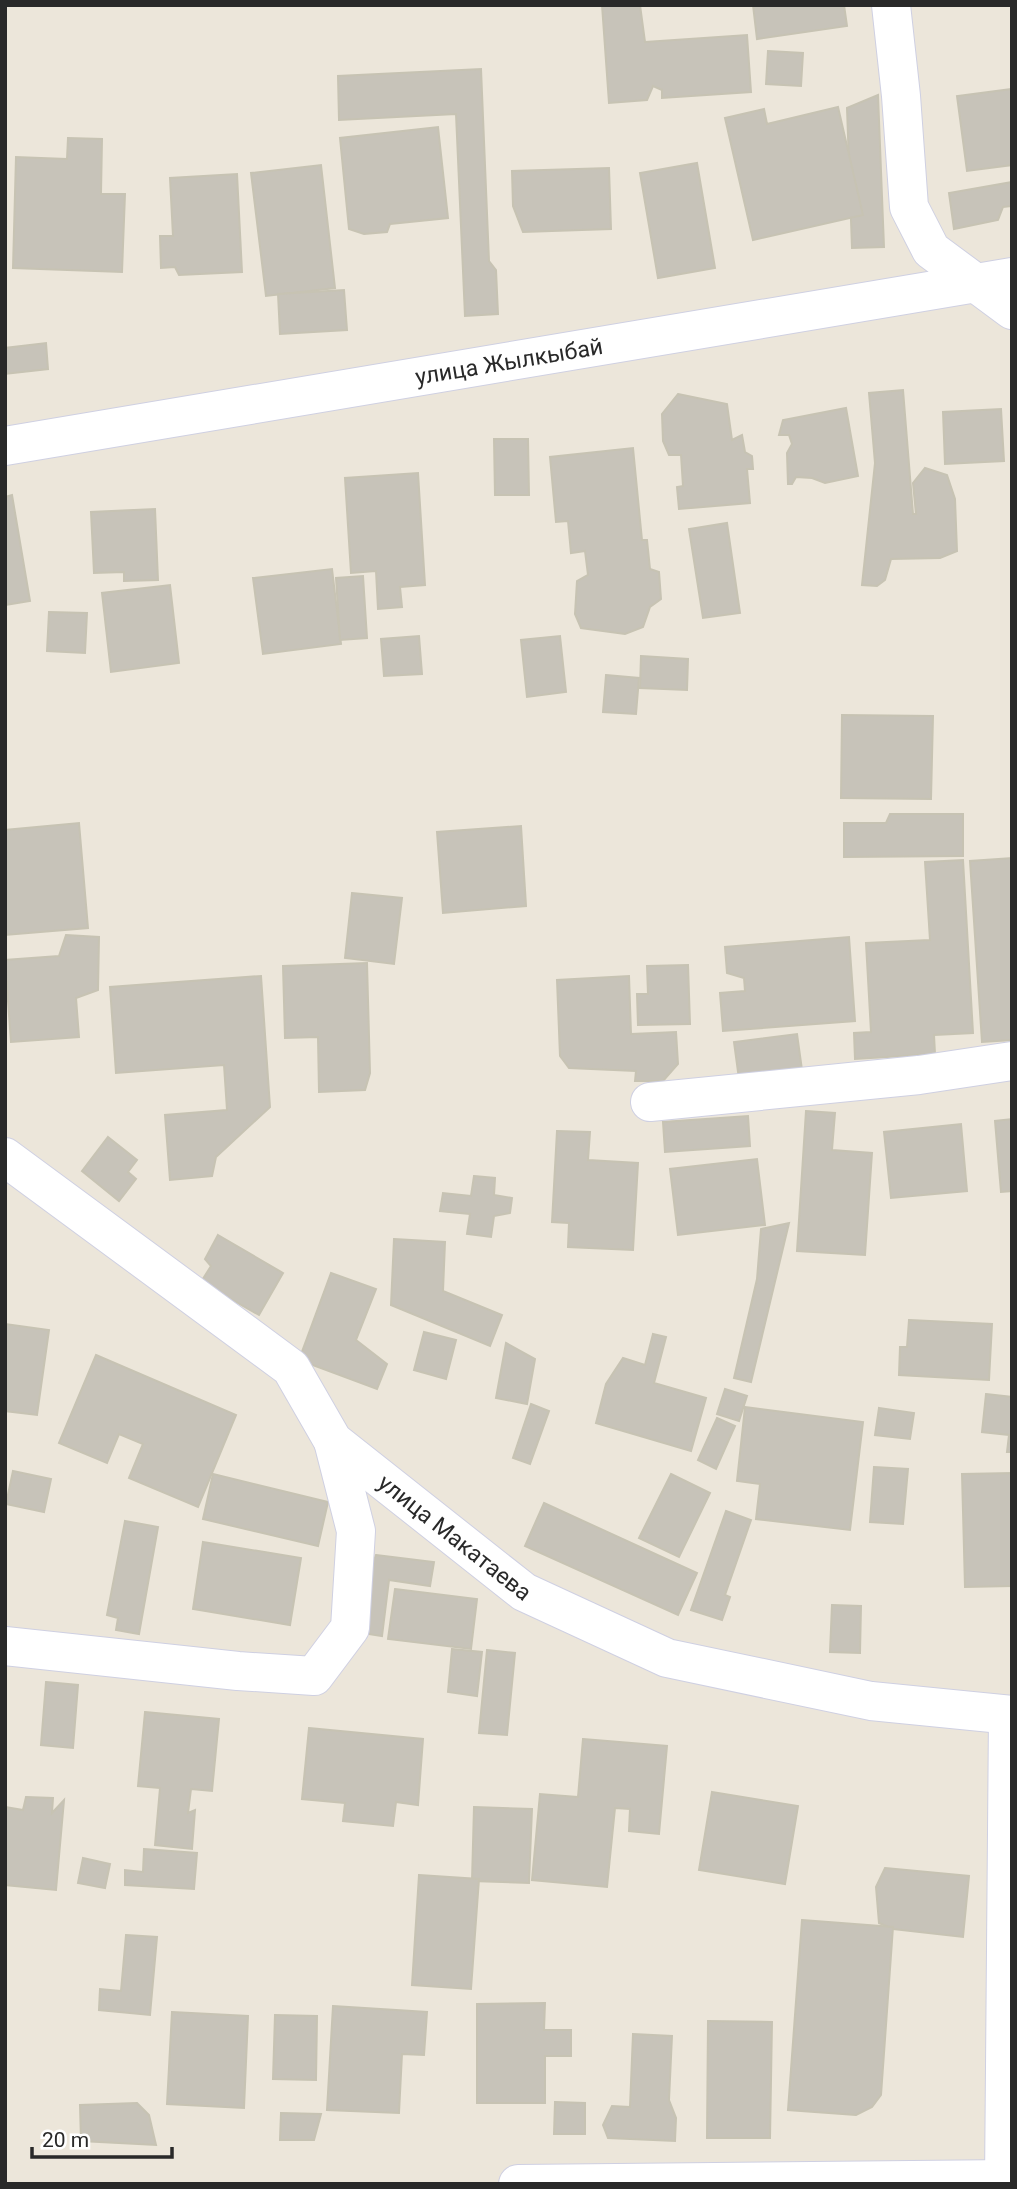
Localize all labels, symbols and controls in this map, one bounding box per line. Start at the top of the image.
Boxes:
street label: улица Жылкыбай [413,333,605,391]
street label: улица Макатаева [373,1469,537,1606]
scale bar [32,2116,172,2160]
text: 20 m [42,2128,89,2152]

